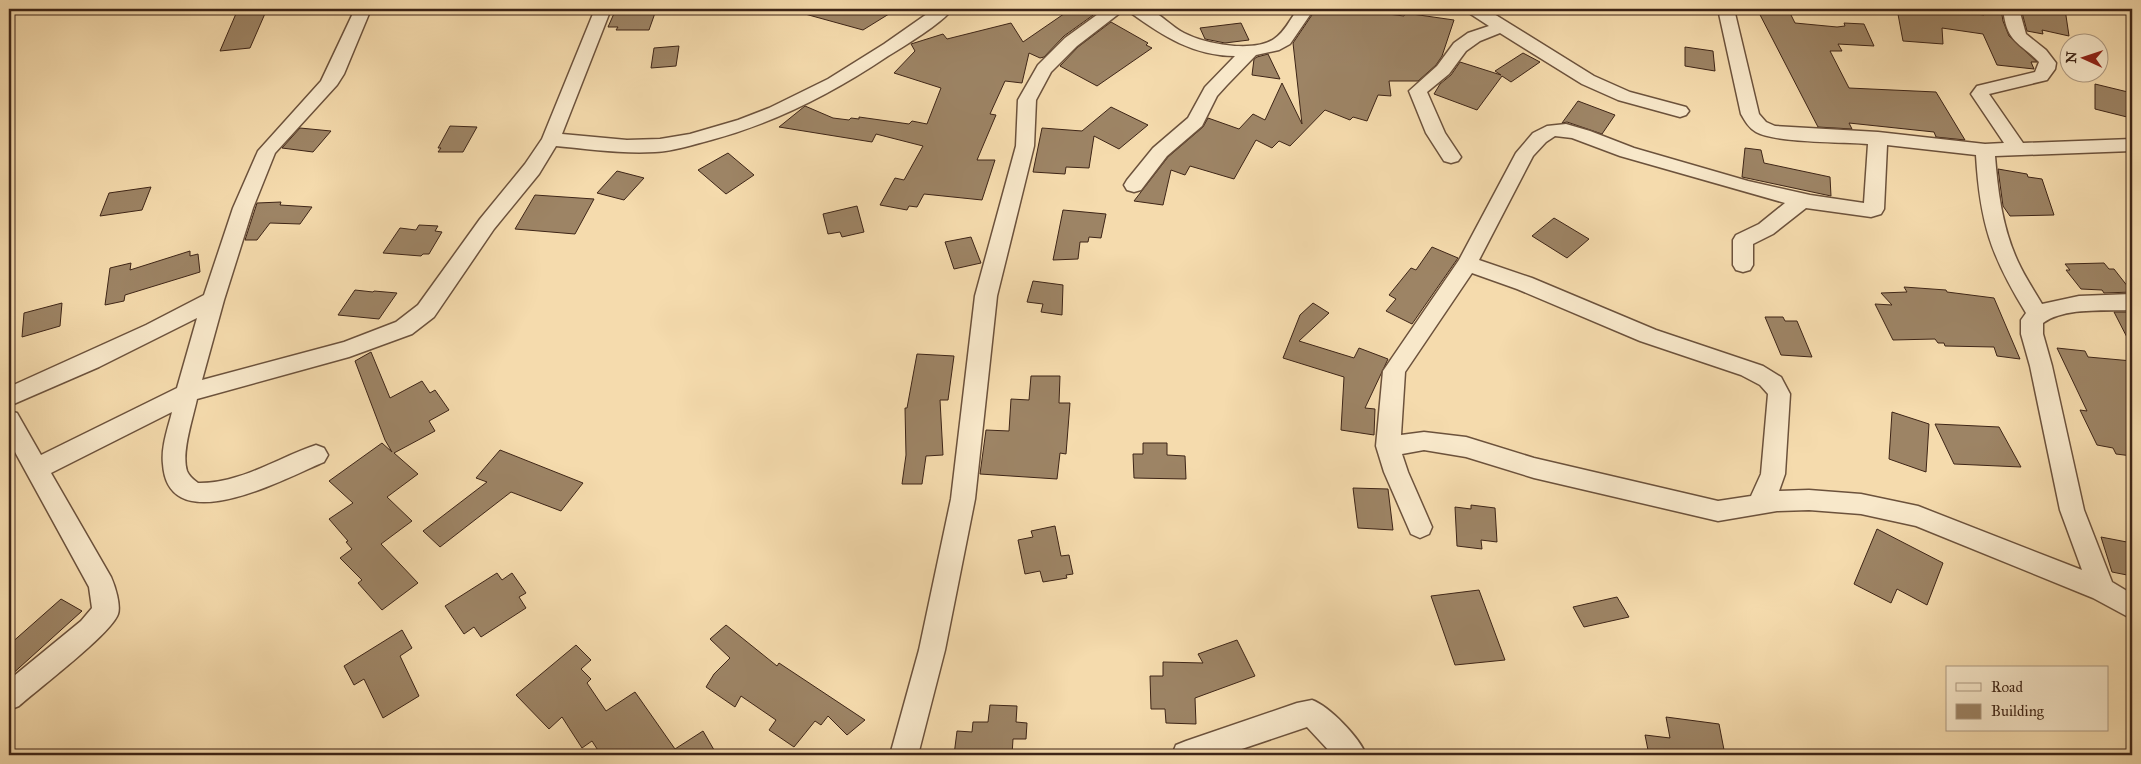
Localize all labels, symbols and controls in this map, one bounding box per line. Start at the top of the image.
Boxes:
north arrow [2058,32,2108,82]
text: N [2063,51,2080,64]
legend [1946,666,2108,732]
text: Road [1991,678,2023,696]
text: Building [1991,702,2045,720]

